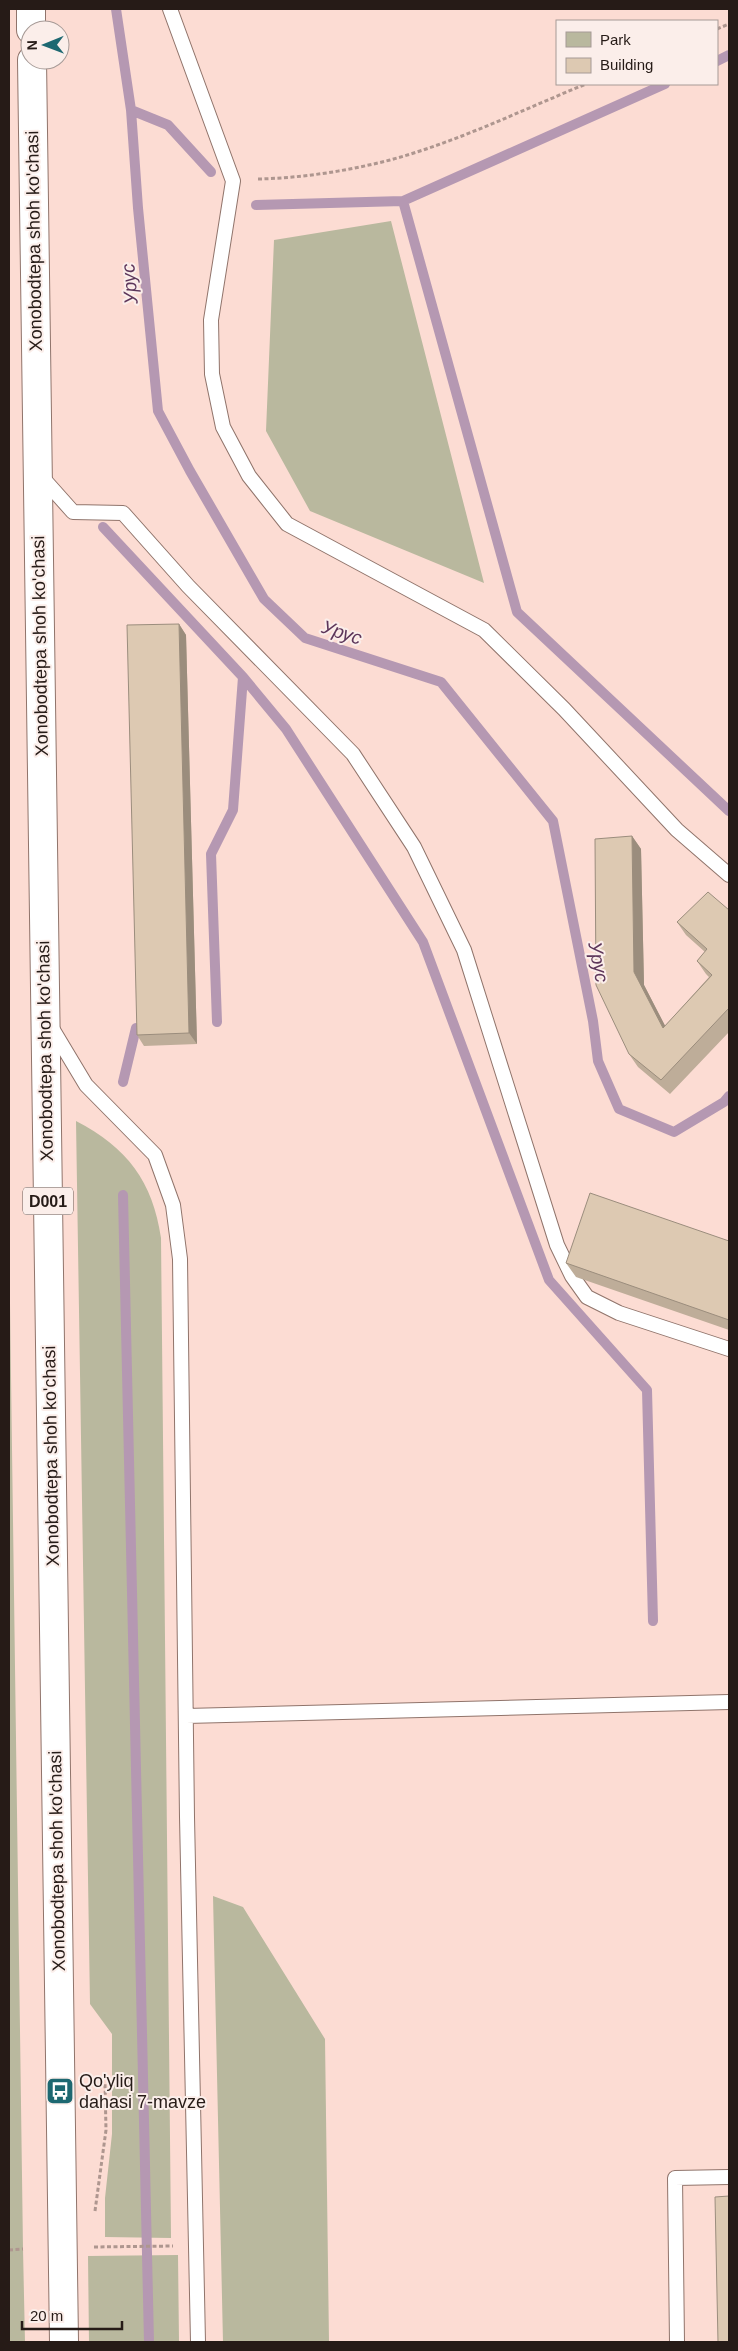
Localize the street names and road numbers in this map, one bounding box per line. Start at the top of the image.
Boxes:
street label: Xonobodtepa shoh ko'chasi [22,131,46,351]
street label: Xonobodtepa shoh ko'chasi [28,536,52,756]
street label: Xonobodtepa shoh ko'chasi [33,941,57,1161]
road number: D001 [23,1188,73,1214]
street label: Xonobodtepa shoh ko'chasi [39,1346,63,1566]
street label: Xonobodtepa shoh ko'chasi [45,1751,69,1971]

